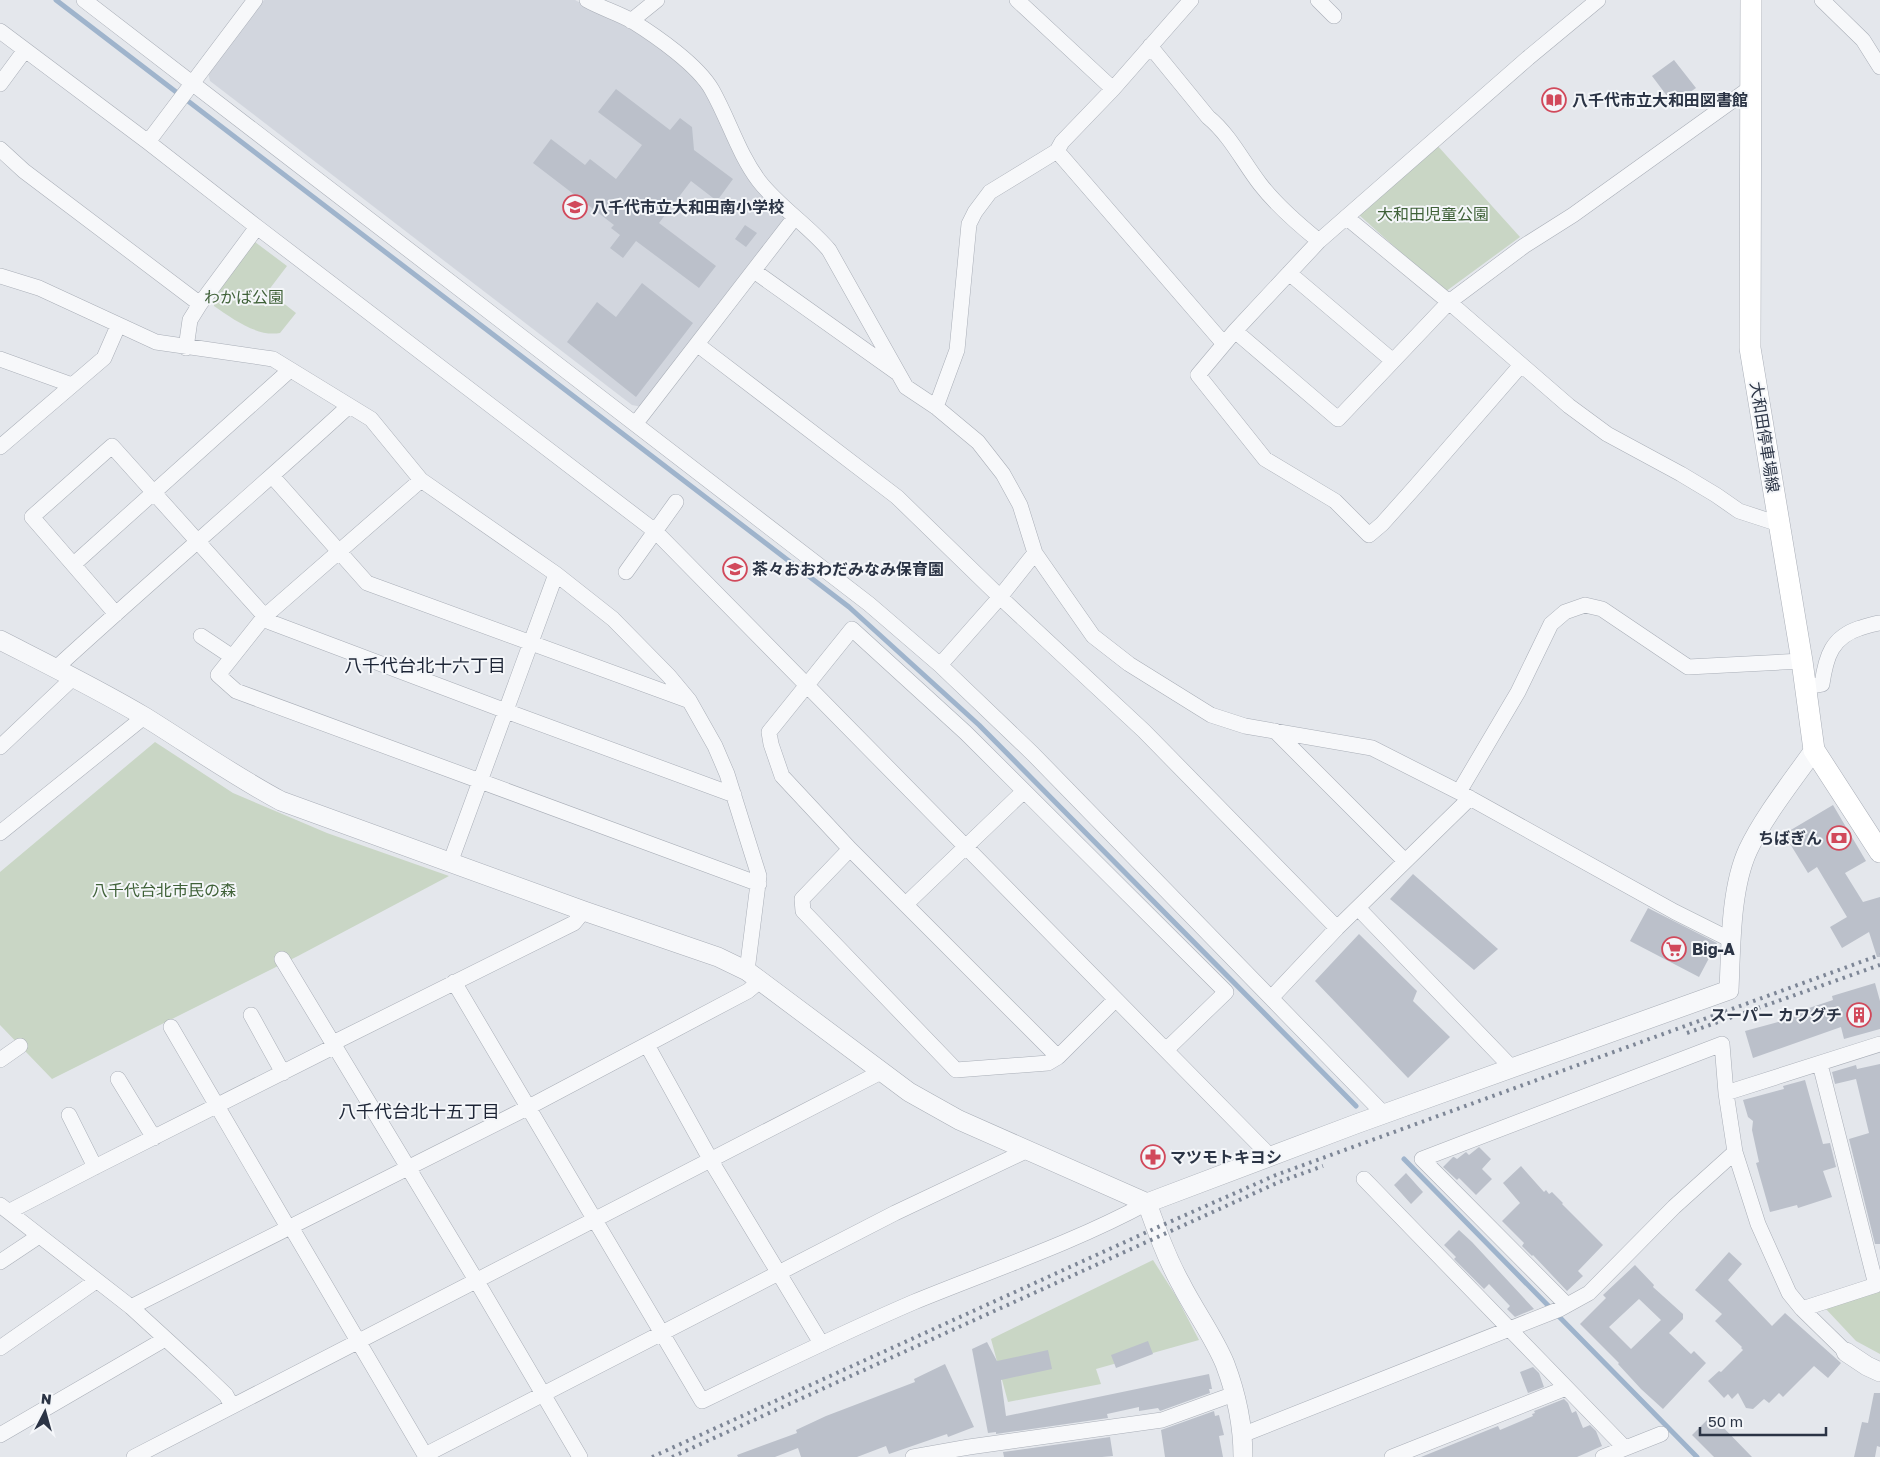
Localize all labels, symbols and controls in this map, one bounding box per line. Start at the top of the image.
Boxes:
library icon: 八千代市立大和田図書館 [1541,87,1567,113]
place label: 八千代市立大和田図書館 [1572,90,1748,110]
school or university icon: 八千代市立大和田南小学校 [562,194,588,220]
place label: 八千代市立大和田南小学校 [592,197,784,217]
park label: 大和田児童公園 [1377,204,1489,224]
park label: わかば公園 [204,287,284,307]
street label: 大和田停車場線 [1746,380,1784,494]
school or university icon: 茶々おおわだみなみ保育園 [722,556,748,582]
place label: 茶々おおわだみなみ保育園 [752,559,944,579]
district label: 八千代台北十六丁目 [344,654,506,676]
bank icon: ちばぎん [1826,825,1852,851]
place label: ちばぎん [1758,828,1822,848]
park label: 八千代台北市民の森 [92,880,236,900]
supermarket icon: Big-A [1661,936,1687,962]
place label: Big-A [1692,939,1736,959]
building icon: スーパー カワグチ [1846,1002,1872,1028]
place label: スーパー カワグチ [1710,1005,1842,1025]
district label: 八千代台北十五丁目 [338,1100,500,1122]
pharmacy icon: マツモトキヨシ [1140,1144,1166,1170]
place label: マツモトキヨシ [1170,1147,1282,1167]
north arrow [20,1387,70,1437]
text: N [40,1390,53,1408]
scale bar [1700,1404,1826,1436]
text: 50 m [1708,1412,1743,1430]

